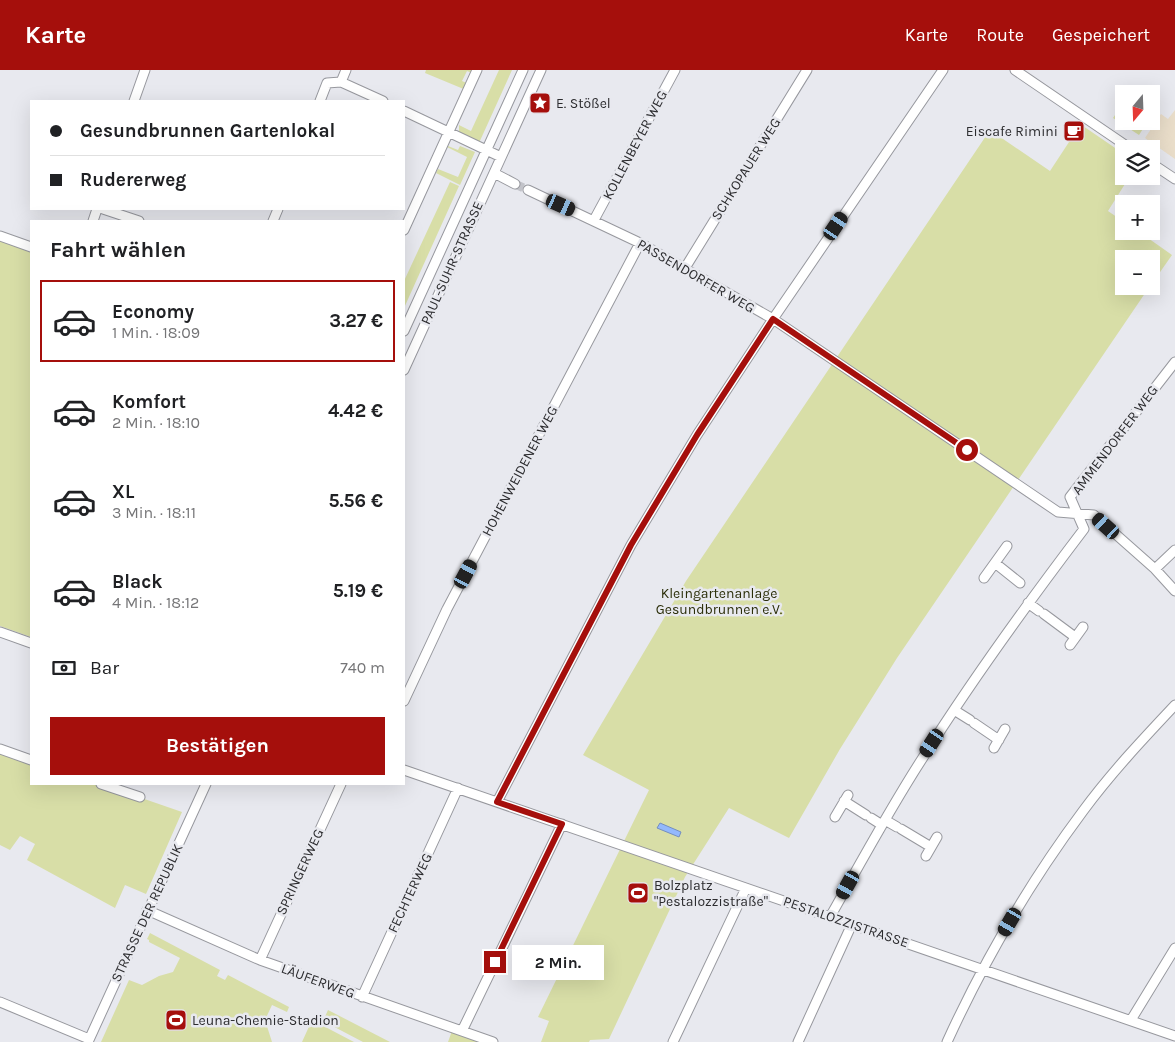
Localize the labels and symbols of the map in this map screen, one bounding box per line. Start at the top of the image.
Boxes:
north arrow [1115,85,1160,130]
street label: KOLLENBEYER WEG [599,87,671,203]
place icon: E. Stößel [528,91,552,115]
place label: E. Stößel [556,95,611,112]
street label: SCHKOPAUER WEG [708,115,784,223]
cafe icon: Eiscafe Rimini [1062,119,1086,143]
place label: Eiscafe Rimini [966,123,1058,140]
car [544,192,577,218]
street label: PAUL-SUHR-STRASSE [417,199,487,327]
car [821,209,850,243]
street label: PASSENDORFER WEG [634,235,758,317]
street label: AMMENDORFER WEG [1068,382,1162,498]
street label: HOHENWEIDENER WEG [478,403,562,539]
route start [956,439,978,461]
car [1089,510,1122,542]
car [452,557,479,591]
park label: Kleingartenanlage Gesundbrunnen e.V. [656,585,783,618]
car [917,726,946,760]
street label: SPRINGERWEG [273,826,327,918]
street label: STRASSE DER REPUBLIK [108,841,187,985]
street label: FECHTERWEG [384,850,436,936]
car [834,868,861,902]
place label: Bolzplatz "Pestalozzistraße" [654,877,768,910]
sports icon: Bolzplatz "Pestalozzistraße" [626,881,650,905]
street label: PESTALOZZISTRASSE [781,893,911,951]
car [996,905,1023,939]
callout: 2 Min. [512,944,605,980]
route end [484,951,506,973]
street label: LÄUFERWEG [279,960,357,1002]
sports icon: Leuna-Chemie-Stadion [164,1008,188,1032]
place label: Leuna-Chemie-Stadion [192,1012,339,1029]

